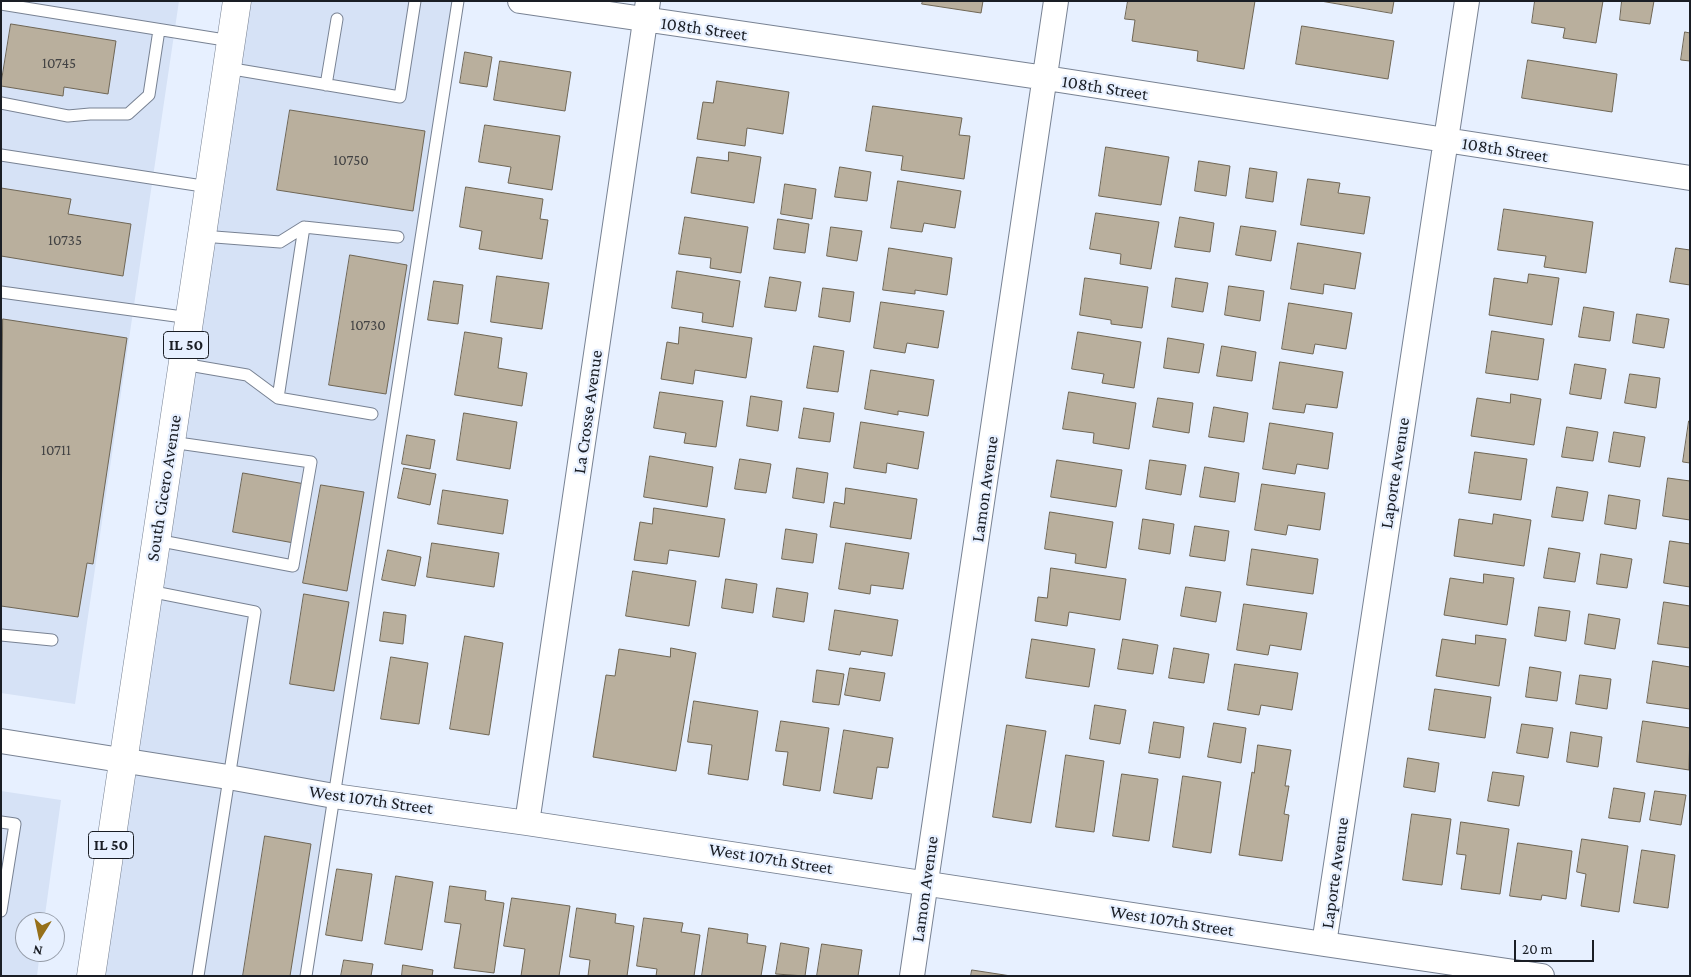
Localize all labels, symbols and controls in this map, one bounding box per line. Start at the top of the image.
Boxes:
street label: 108th Street [659,12,749,46]
house number: 10745 [42,54,76,72]
street label: 108th Street [1060,71,1150,105]
street label: 108th Street [1460,133,1550,167]
house number: 10750 [333,151,369,169]
house number: 10735 [48,231,82,249]
house number: 10730 [350,316,386,334]
road number: IL 50 [164,332,208,358]
street label: La Crosse Avenue [569,349,607,475]
street label: South Cicero Avenue [142,413,186,563]
street label: Laporte Avenue [1376,416,1414,530]
street label: Lamon Avenue [967,435,1003,543]
house number: 10711 [41,441,71,459]
street label: West 107th Street [308,781,434,819]
street label: Laporte Avenue [1316,816,1354,930]
road number: IL 50 [88,832,134,858]
street label: Lamon Avenue [907,835,943,943]
street label: West 107th Street [707,839,835,879]
street label: West 107th Street [1108,901,1236,941]
north arrow [15,912,65,962]
scale bar [1516,930,1596,962]
text: 20 m [1522,941,1553,957]
text: N [31,942,44,959]

